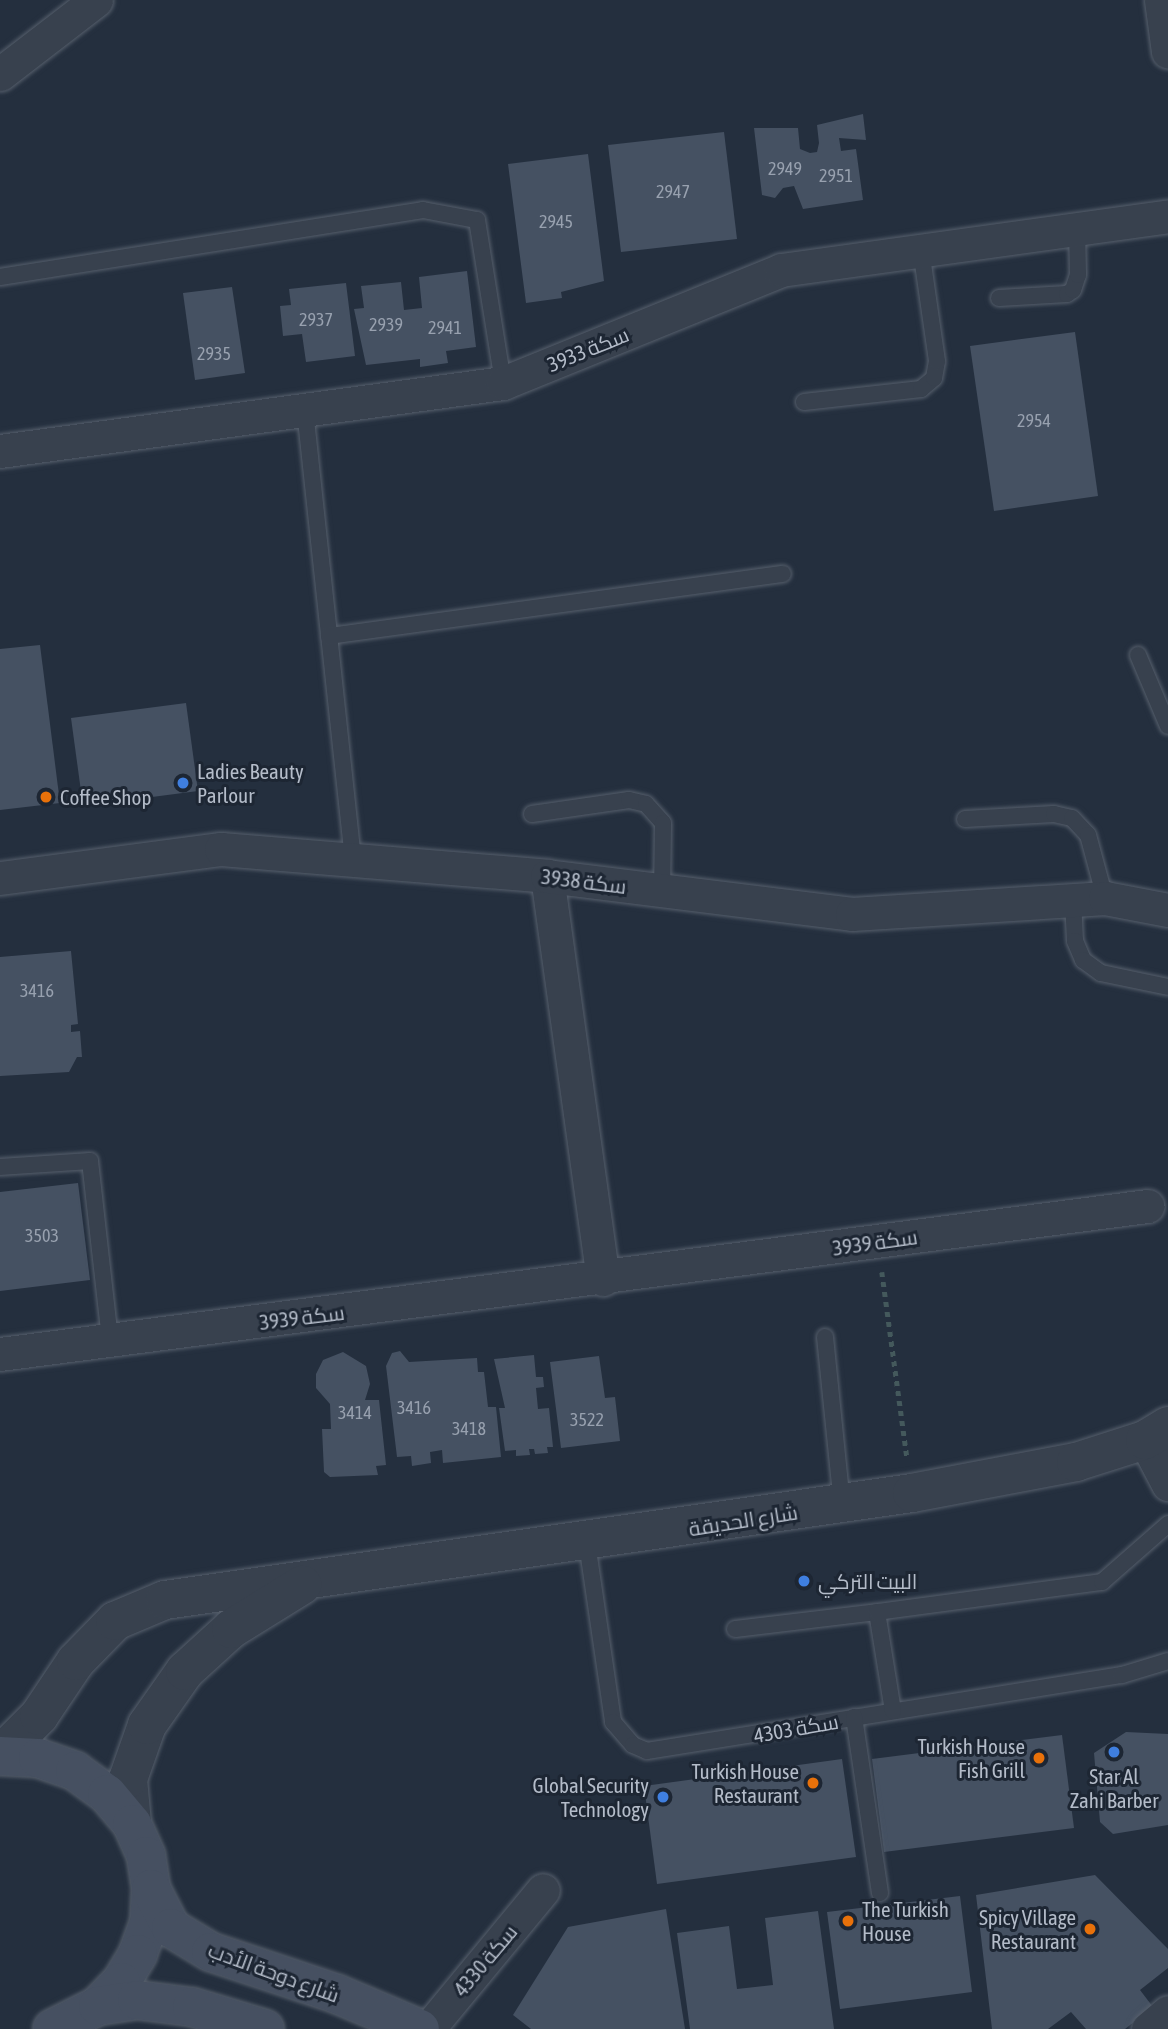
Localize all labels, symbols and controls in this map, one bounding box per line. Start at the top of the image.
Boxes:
house number: 2949 [768,158,802,180]
house number: 2951 [819,165,853,187]
house number: 2947 [656,181,690,203]
house number: 2945 [539,211,573,233]
house number: 2937 [299,309,333,331]
house number: 2939 [369,314,403,336]
house number: 2941 [428,317,462,339]
street label: سكة 3933 [544,321,632,377]
house number: 2935 [197,343,231,365]
house number: 2954 [1017,410,1051,432]
place label: Ladies Beauty Parlour [197,758,304,808]
marker: Ladies Beauty Parlour [175,775,191,791]
place label: Coffee Shop [60,784,151,810]
marker: Coffee Shop [38,789,54,805]
street label: سكة 3938 [540,863,628,899]
house number: 3416 [20,980,54,1002]
street label: سكة 3939 [831,1224,919,1260]
house number: 3503 [25,1225,59,1247]
street label: سكة 3939 [258,1299,346,1335]
house number: 3416 [397,1397,431,1419]
house number: 3414 [338,1402,372,1424]
house number: 3522 [570,1409,604,1431]
house number: 3418 [452,1418,486,1440]
street label: شارع الحديقة [687,1499,799,1541]
place label: البيت التركي [818,1568,917,1594]
marker: البيت التركي [796,1573,812,1589]
street label: سكة 4303 [752,1708,840,1748]
place label: Turkish House Fish Grill [917,1733,1025,1783]
marker: Star Al Zahi Barber [1106,1744,1122,1760]
marker: Turkish House Fish Grill [1031,1750,1047,1766]
place label: Turkish House Restaurant [691,1758,799,1808]
place label: Star Al Zahi Barber [1070,1763,1158,1813]
place label: Global Security Technology [533,1772,649,1822]
marker: Turkish House Restaurant [805,1775,821,1791]
marker: Global Security Technology [655,1789,671,1805]
place label: The Turkish House [862,1896,949,1946]
place label: Spicy Village Restaurant [979,1904,1076,1954]
marker: The Turkish House [840,1913,856,1929]
street label: سكة 4330 [448,1919,522,2001]
marker: Spicy Village Restaurant [1082,1921,1098,1937]
street label: شارع دوحة الأدب [205,1937,343,2007]

